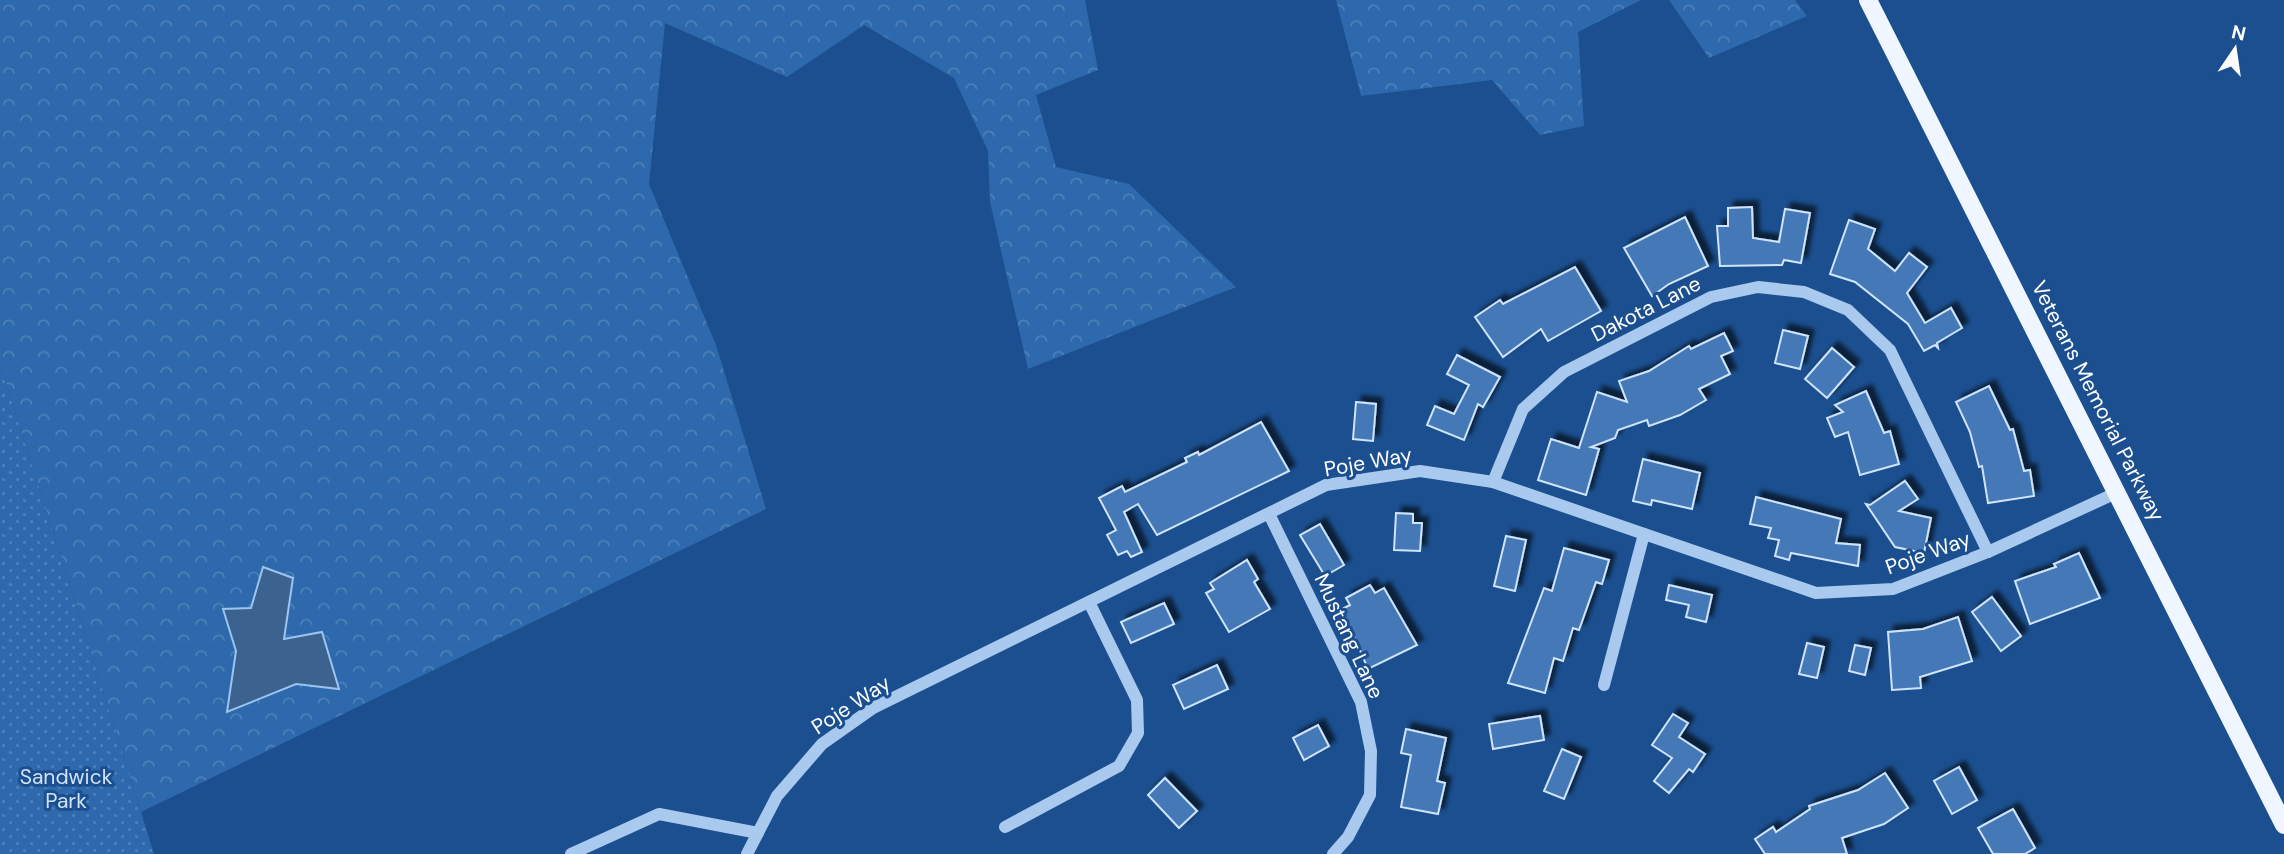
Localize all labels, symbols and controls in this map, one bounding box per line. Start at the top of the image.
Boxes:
north arrow [2200,14,2270,84]
text: N [2229,19,2248,47]
street label: Dakota Lane [1586,269,1706,349]
street label: Veterans Memorial Parkway [2025,276,2171,526]
street label: Poje Way [1322,440,1414,483]
street label: Poje Way [1882,525,1975,581]
street label: Mustang Lane [1308,569,1390,703]
street label: Poje Way [806,669,896,741]
park label: Sandwick Park [20,763,113,815]

